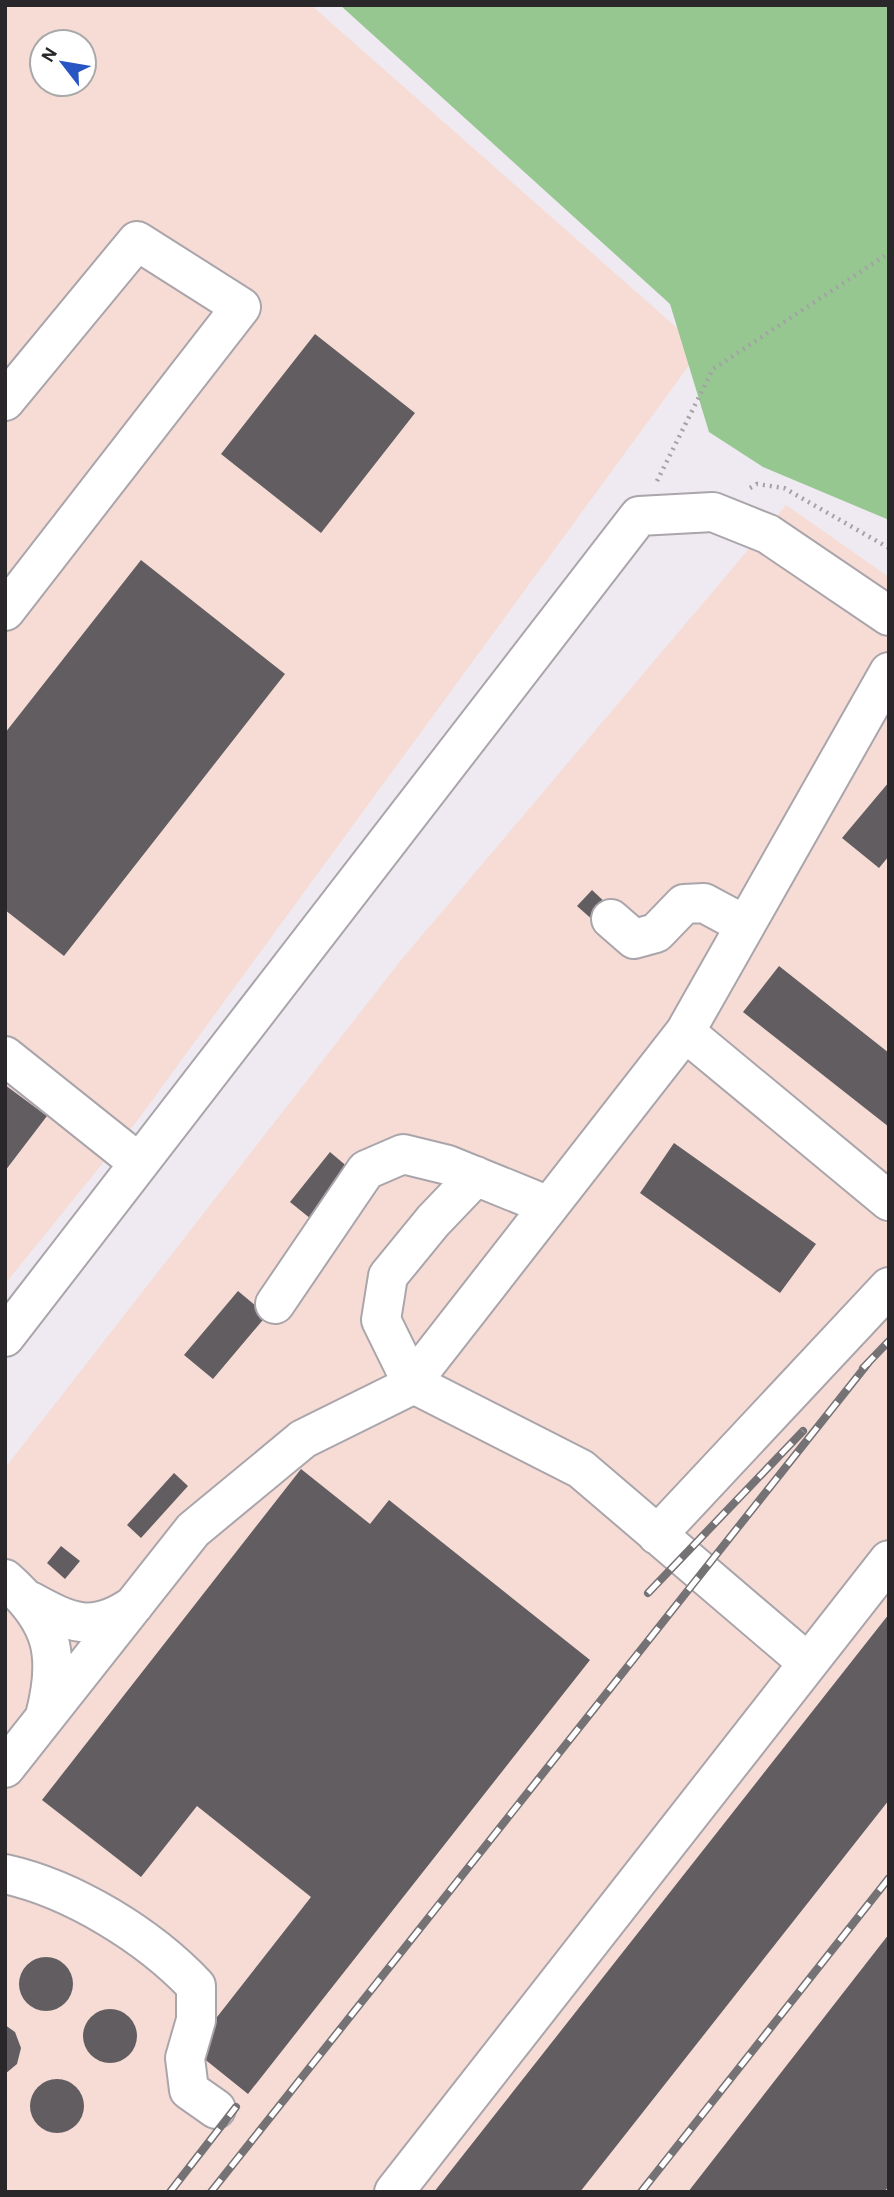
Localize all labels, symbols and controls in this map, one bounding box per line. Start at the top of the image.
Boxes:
north arrow [28,28,98,98]
text: N [38,44,61,66]

